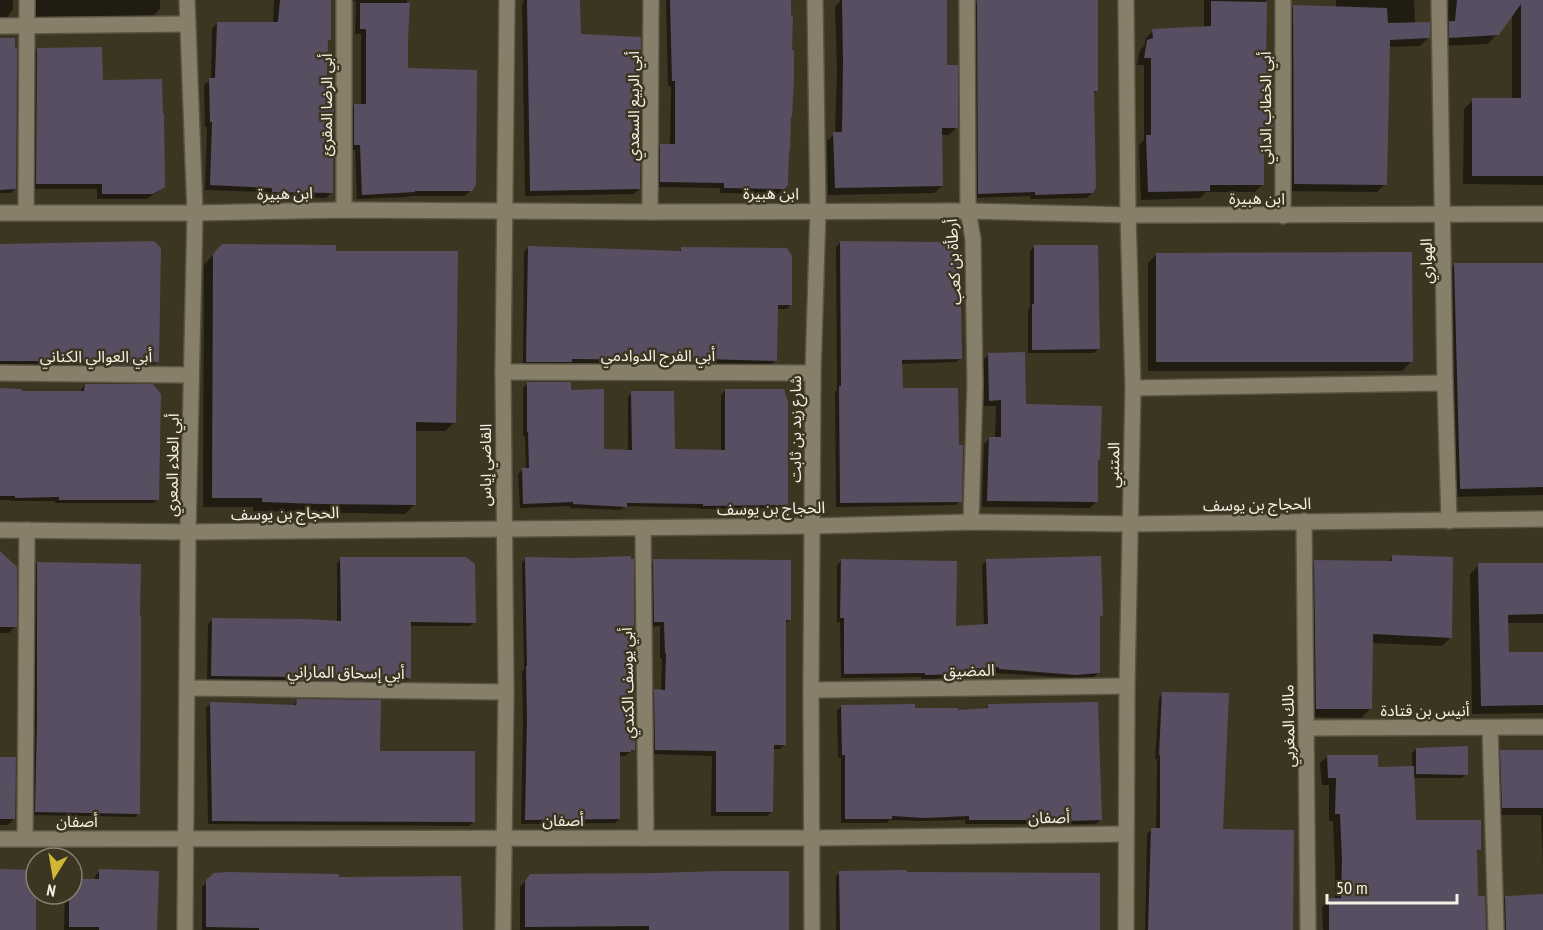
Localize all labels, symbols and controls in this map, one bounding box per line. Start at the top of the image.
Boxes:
street label: أبي الربيع السعدي [623,51,646,161]
street label: أبي الخطاب الداني [1255,51,1278,165]
street label: أبي الرضا المقرئ [316,53,339,157]
street label: ابن هبيرة [257,183,313,203]
street label: ابن هبيرة [743,183,799,203]
street label: ابن هبيرة [1229,188,1285,208]
street label: أرطأة بن كعب [941,218,965,306]
street label: الهواري [1416,238,1439,284]
street label: أبي الفرج الدوادمي [601,345,715,368]
street label: أبي العوالي الكناني [40,346,152,369]
street label: شارع زيد بن ثابت [785,375,808,483]
street label: أبي العلاء المعري [161,413,186,517]
street label: القاضي إياس [475,424,498,506]
street label: المتنبي [1103,442,1126,488]
street label: الحجاج بن يوسف [1203,493,1311,518]
street label: الحجاج بن يوسف [717,497,825,522]
street label: الحجاج بن يوسف [231,502,339,527]
street label: أبي يوسف الكندي [616,627,641,739]
street label: المضيق [943,660,995,681]
street label: أبي إسحاق الماراني [287,661,405,686]
street label: مالك المغربي [1277,684,1301,768]
street label: أنيس بن قتادة [1381,700,1470,720]
street label: أصفان [1028,807,1070,827]
street label: أصفان [542,810,584,830]
street label: أصفان [56,811,98,831]
north arrow [24,846,84,906]
scale bar [1327,867,1458,905]
text: 50 m [1336,876,1368,899]
text: N [45,880,57,901]

